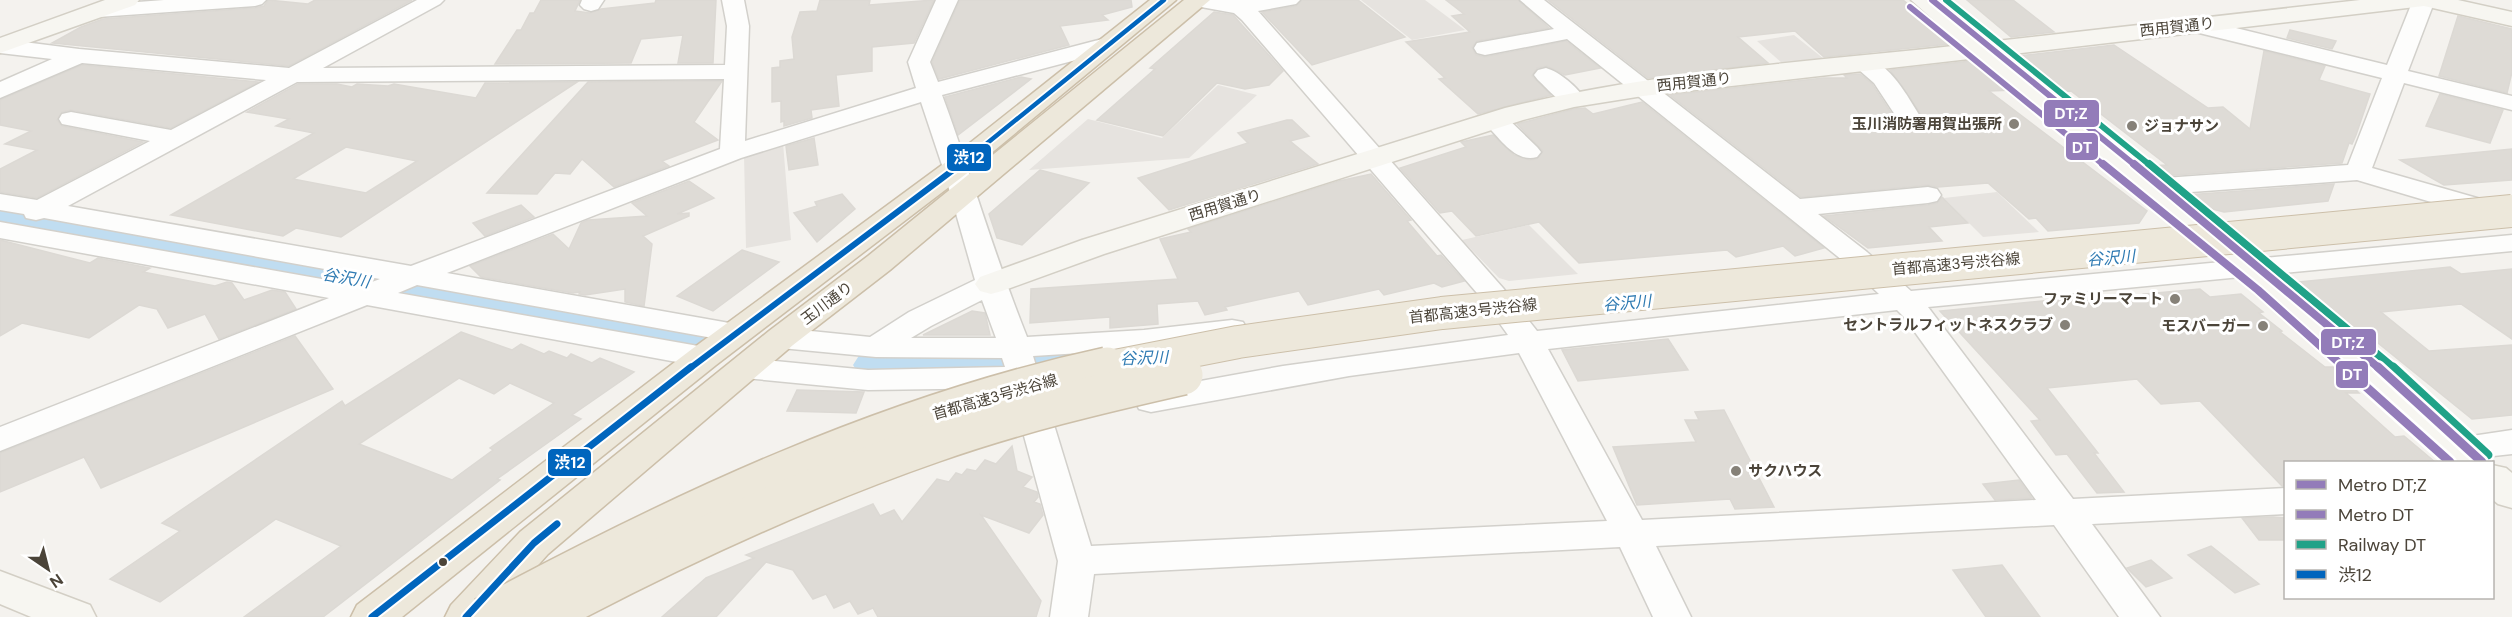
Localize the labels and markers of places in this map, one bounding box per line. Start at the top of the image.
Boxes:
place label: 玉川消防署用賀出張所 [1852,114,2002,134]
place label: ジョナサン [2144,116,2219,136]
marker: 玉川消防署用賀出張所 [2007,117,2021,131]
marker: ジョナサン [2125,119,2139,133]
place label: ファミリーマート [2043,289,2163,309]
marker: ファミリーマート [2168,292,2182,306]
place label: セントラルフィットネスクラブ [1843,315,2053,335]
place label: モスバーガー [2161,316,2251,336]
marker: セントラルフィットネスクラブ [2058,318,2072,332]
marker: モスバーガー [2256,319,2270,333]
place label: サクハウス [1748,461,1822,481]
marker: サクハウス [1729,464,1743,478]
unlabelled marker [437,556,449,568]

